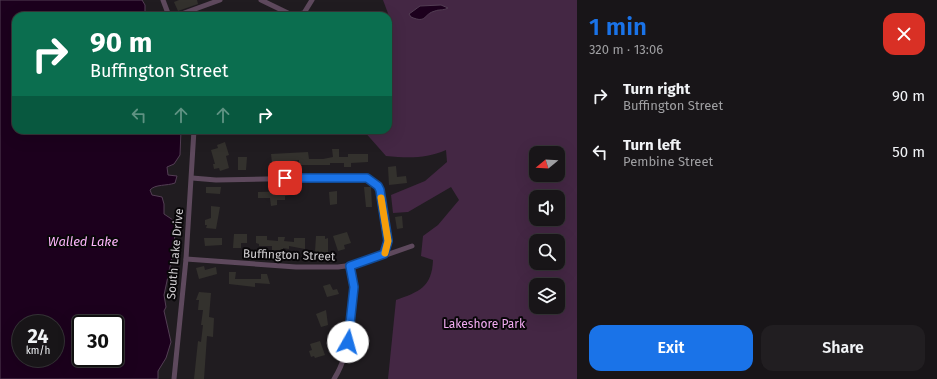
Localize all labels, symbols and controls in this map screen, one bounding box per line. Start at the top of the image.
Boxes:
text: 1 min [589,13,647,41]
button: close [883,13,925,55]
text: 90 m [90,26,152,59]
icon: right [24,28,76,80]
text: 320 m · 13:06 [589,42,663,57]
text: Buffington Street [90,60,229,82]
text: Turn right [623,80,690,98]
icon: right [589,85,611,107]
text: 90 m [892,87,925,105]
text: Buffington Street [623,98,723,113]
icon: left [128,104,150,126]
icon: ahead [170,104,192,126]
icon: ahead [212,104,234,126]
icon: right [254,104,276,126]
text: Turn left [623,136,681,154]
icon: left [589,141,611,163]
text: 50 m [892,143,925,161]
north arrow [529,146,565,182]
map controls [529,146,565,314]
text: Pembine Street [623,154,713,169]
pin [268,161,302,195]
icon: arrive [274,167,296,189]
button: sound [529,190,565,226]
street label: South Lake Drive [164,208,186,300]
water label: Walled Lake [48,234,118,249]
button: search [529,234,565,270]
street label: Buffington Street [243,246,336,264]
button: layers [529,278,565,314]
speed limit sign: 30 [72,315,124,367]
park label: Lakeshore Park [443,317,526,331]
position arrow [327,321,369,363]
text: 24 [27,324,49,348]
button: Exit [589,325,753,371]
button: Share [761,325,925,371]
text: km/h [26,345,50,357]

